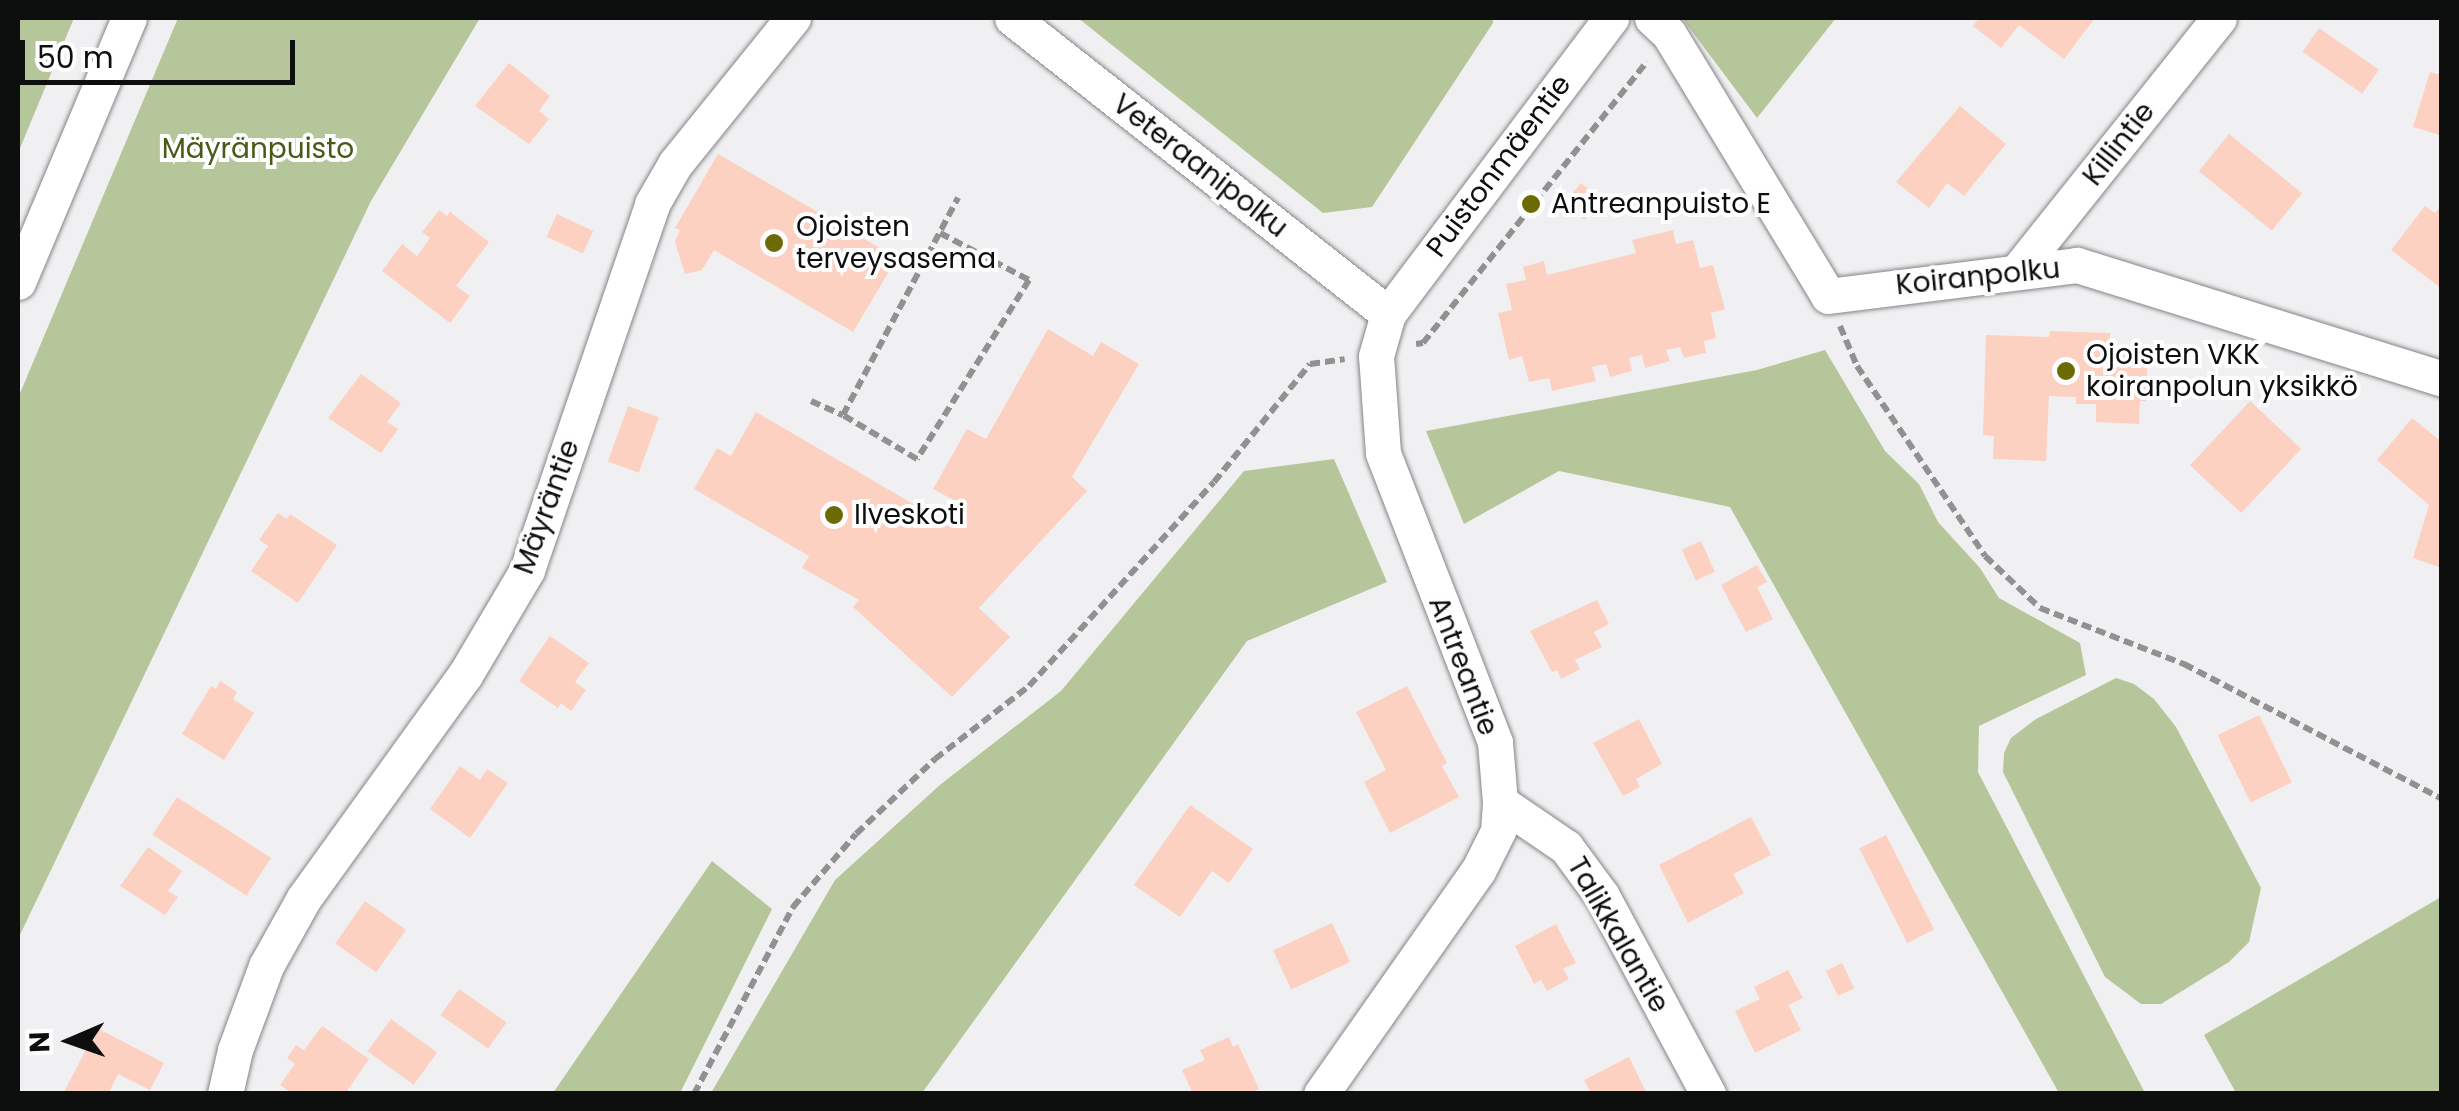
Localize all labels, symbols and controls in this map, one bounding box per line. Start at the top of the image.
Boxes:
scale bar [25,20,300,82]
text: 50 m [37,36,114,79]
street label: Puistonmäentie [1420,68,1578,264]
street label: Veteraanipolku [1106,87,1294,245]
street label: Killintie [2076,96,2162,192]
park label: Mäyränpuisto [162,132,354,166]
place label: Antreanpuisto E [1551,187,1771,221]
marker: Antreanpuisto E [1520,193,1542,215]
place label: Ojoisten terveysasema [796,210,996,276]
marker: Ojoisten terveysasema [761,230,787,256]
street label: Koiranpolku [1894,252,2062,302]
place label: Ojoisten VKK koiranpolun yksikkö [2086,338,2358,404]
marker: Ojoisten VKK koiranpolun yksikkö [2055,360,2077,382]
street label: Mäyräntie [507,435,587,579]
place label: Ilveskoti [854,498,965,532]
marker: Ilveskoti [823,504,845,526]
street label: Antreantie [1421,592,1505,740]
street label: Talikkalantie [1560,851,1676,1019]
north arrow [20,991,120,1091]
text: N [20,1031,59,1053]

